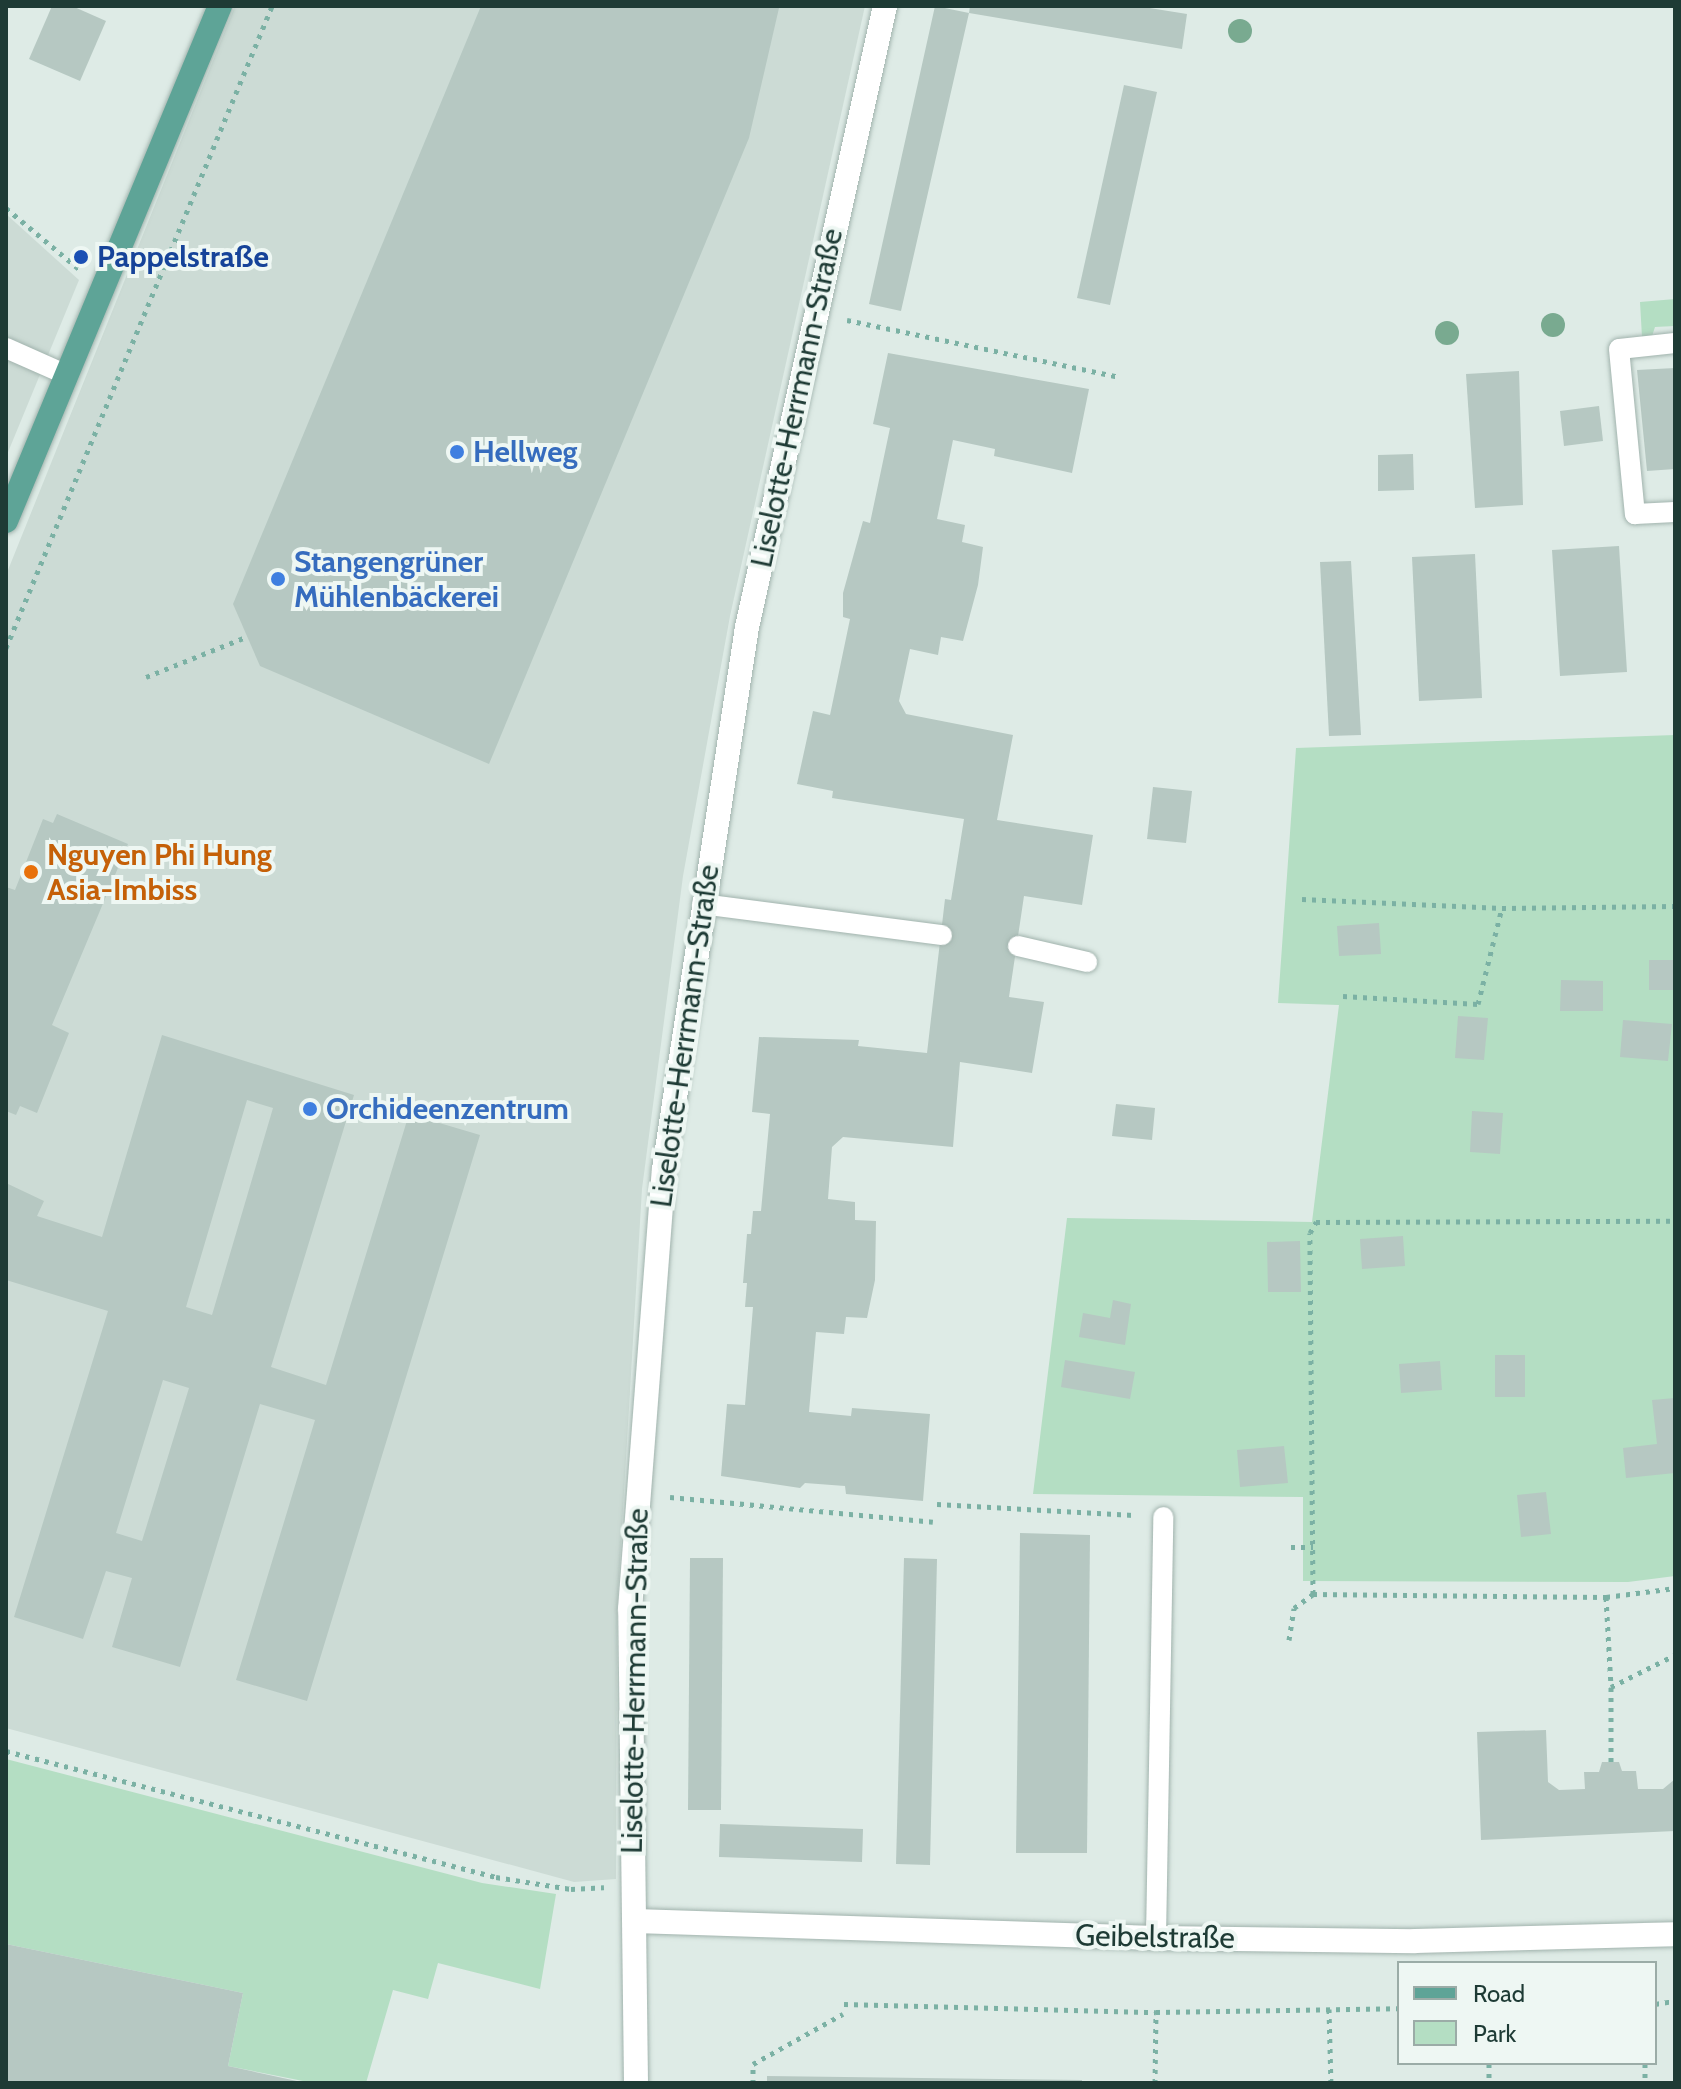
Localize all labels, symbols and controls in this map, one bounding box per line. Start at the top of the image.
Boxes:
street label: Liselotte-Herrmann-Straße [743,225,851,571]
place label: Pappelstraße [97,239,269,275]
marker: Pappelstraße [72,248,90,266]
place label: Hellweg [473,434,578,470]
marker: Hellweg [448,443,466,461]
place label: Stangengrüner Mühlenbäckerei [294,544,499,614]
marker: Stangengrüner Mühlenbäckerei [269,570,287,588]
place label: Nguyen Phi Hung Asia-Imbiss [47,837,272,908]
street label: Liselotte-Herrmann-Straße [643,862,727,1210]
marker: Nguyen Phi Hung Asia-Imbiss [22,863,40,881]
place label: Orchideenzentrum [326,1091,569,1127]
marker: Orchideenzentrum [301,1100,319,1118]
street label: Liselotte-Herrmann-Straße [614,1508,656,1854]
street label: Geibelstraße [1075,1918,1235,1956]
legend [1397,1961,1657,2065]
text: Road [1473,1979,1525,2008]
text: Park [1473,2019,1516,2048]

